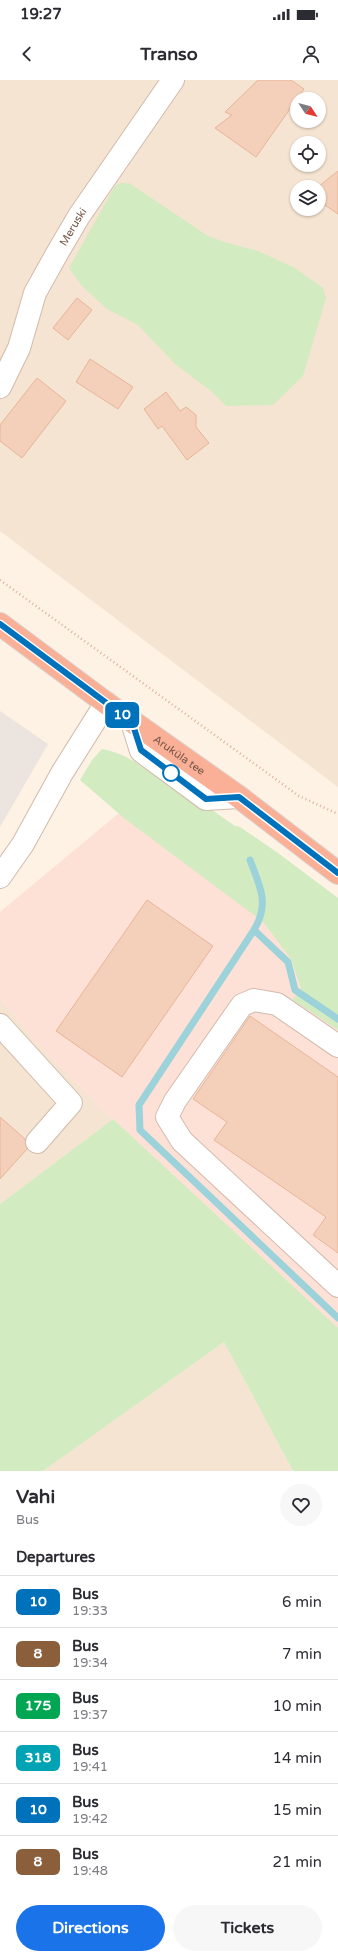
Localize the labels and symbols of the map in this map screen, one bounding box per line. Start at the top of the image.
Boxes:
north arrow [290,92,326,128]
street label: Meruski [57,205,89,248]
line badge: 10 [104,702,140,728]
street label: Aruküla tee [151,732,208,778]
unlabelled marker [162,764,180,782]

